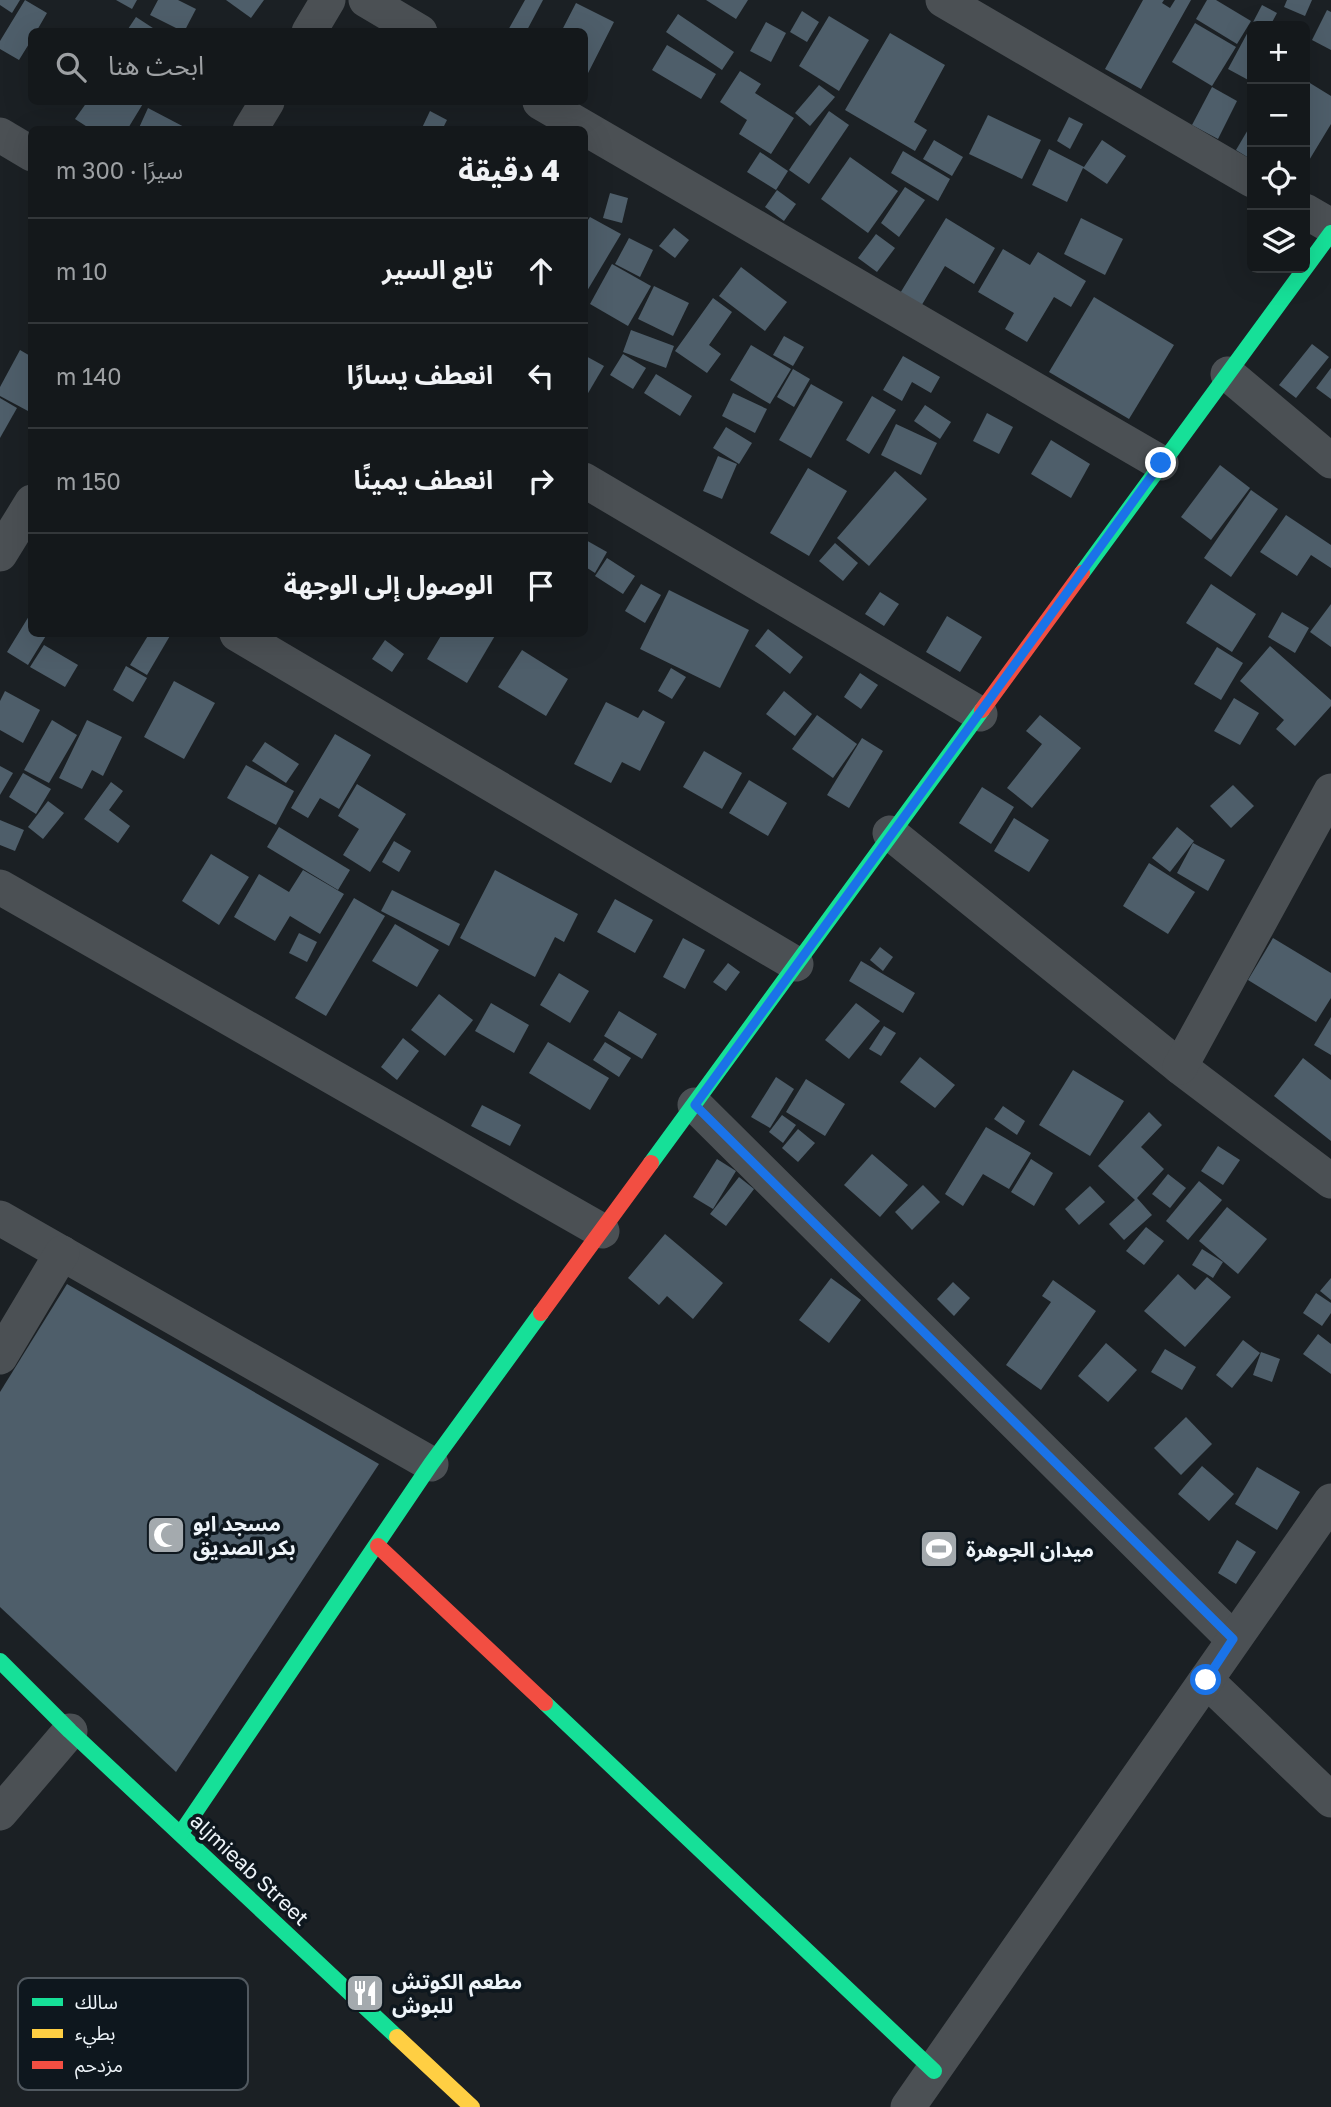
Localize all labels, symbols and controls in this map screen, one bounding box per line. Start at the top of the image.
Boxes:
map controls [1247,21,1310,273]
button: + [1247,21,1310,84]
search box [28,28,588,105]
icon: search [52,48,90,86]
text: ابحث هنا [108,50,204,81]
button: − [1247,84,1310,147]
button: locate [1247,147,1310,210]
text: 4 دقيقة [458,152,560,188]
text: سيرًا · 300 m [56,156,183,184]
button: layers [1247,210,1310,273]
icon: ahead [522,252,560,290]
text: تابع السير [382,254,493,285]
text: 10 m [56,257,108,285]
icon: left [522,357,560,395]
text: انعطف يسارًا [347,359,493,390]
text: 140 m [56,362,122,390]
route end [1145,447,1176,478]
icon: right [522,462,560,500]
text: انعطف يمينًا [354,464,493,495]
text: 150 m [56,467,121,495]
icon: arrive [522,567,560,605]
text: الوصول إلى الوجهة [284,569,493,600]
place label: مسجد ابو بكر الصديق [193,1510,296,1561]
mosque icon: مسجد ابو بكر الصديق [145,1514,187,1556]
sports icon: ميدان الجوهرة [918,1528,960,1570]
place label: ميدان الجوهرة [966,1536,1094,1562]
route start [1190,1664,1221,1695]
street label: aljmieab Street [185,1807,315,1931]
place label: مطعم الكوتش للبوش [392,1968,522,2018]
restaurant icon: مطعم الكوتش للبوش [344,1972,386,2014]
legend [18,1978,248,2090]
text: سالك [75,1990,118,2013]
text: بطيء [75,2021,115,2048]
text: مزدحم [75,2053,123,2080]

